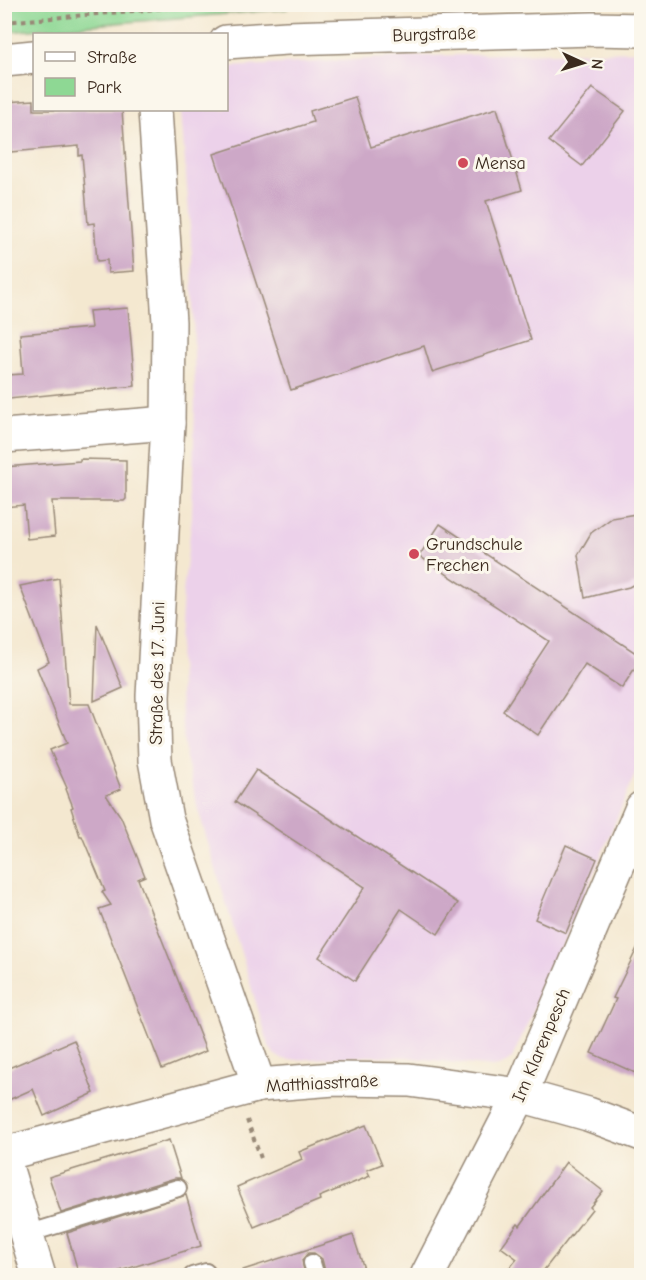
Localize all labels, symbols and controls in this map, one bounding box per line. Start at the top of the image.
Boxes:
street label: Burgstraße [392,23,476,46]
legend [33,33,228,111]
north arrow [553,33,613,93]
text: Straße [87,47,137,68]
text: N [588,58,606,70]
text: Park [87,77,122,98]
place label: Mensa [475,153,526,174]
marker: Mensa [456,156,470,170]
place label: Grundschule Frechen [426,534,523,576]
marker: Grundschule Frechen [407,547,421,561]
street label: Straße des 17. Juni [146,601,169,745]
street label: Im Klarenpesch [508,985,575,1105]
street label: Matthiasstraße [265,1070,379,1097]

